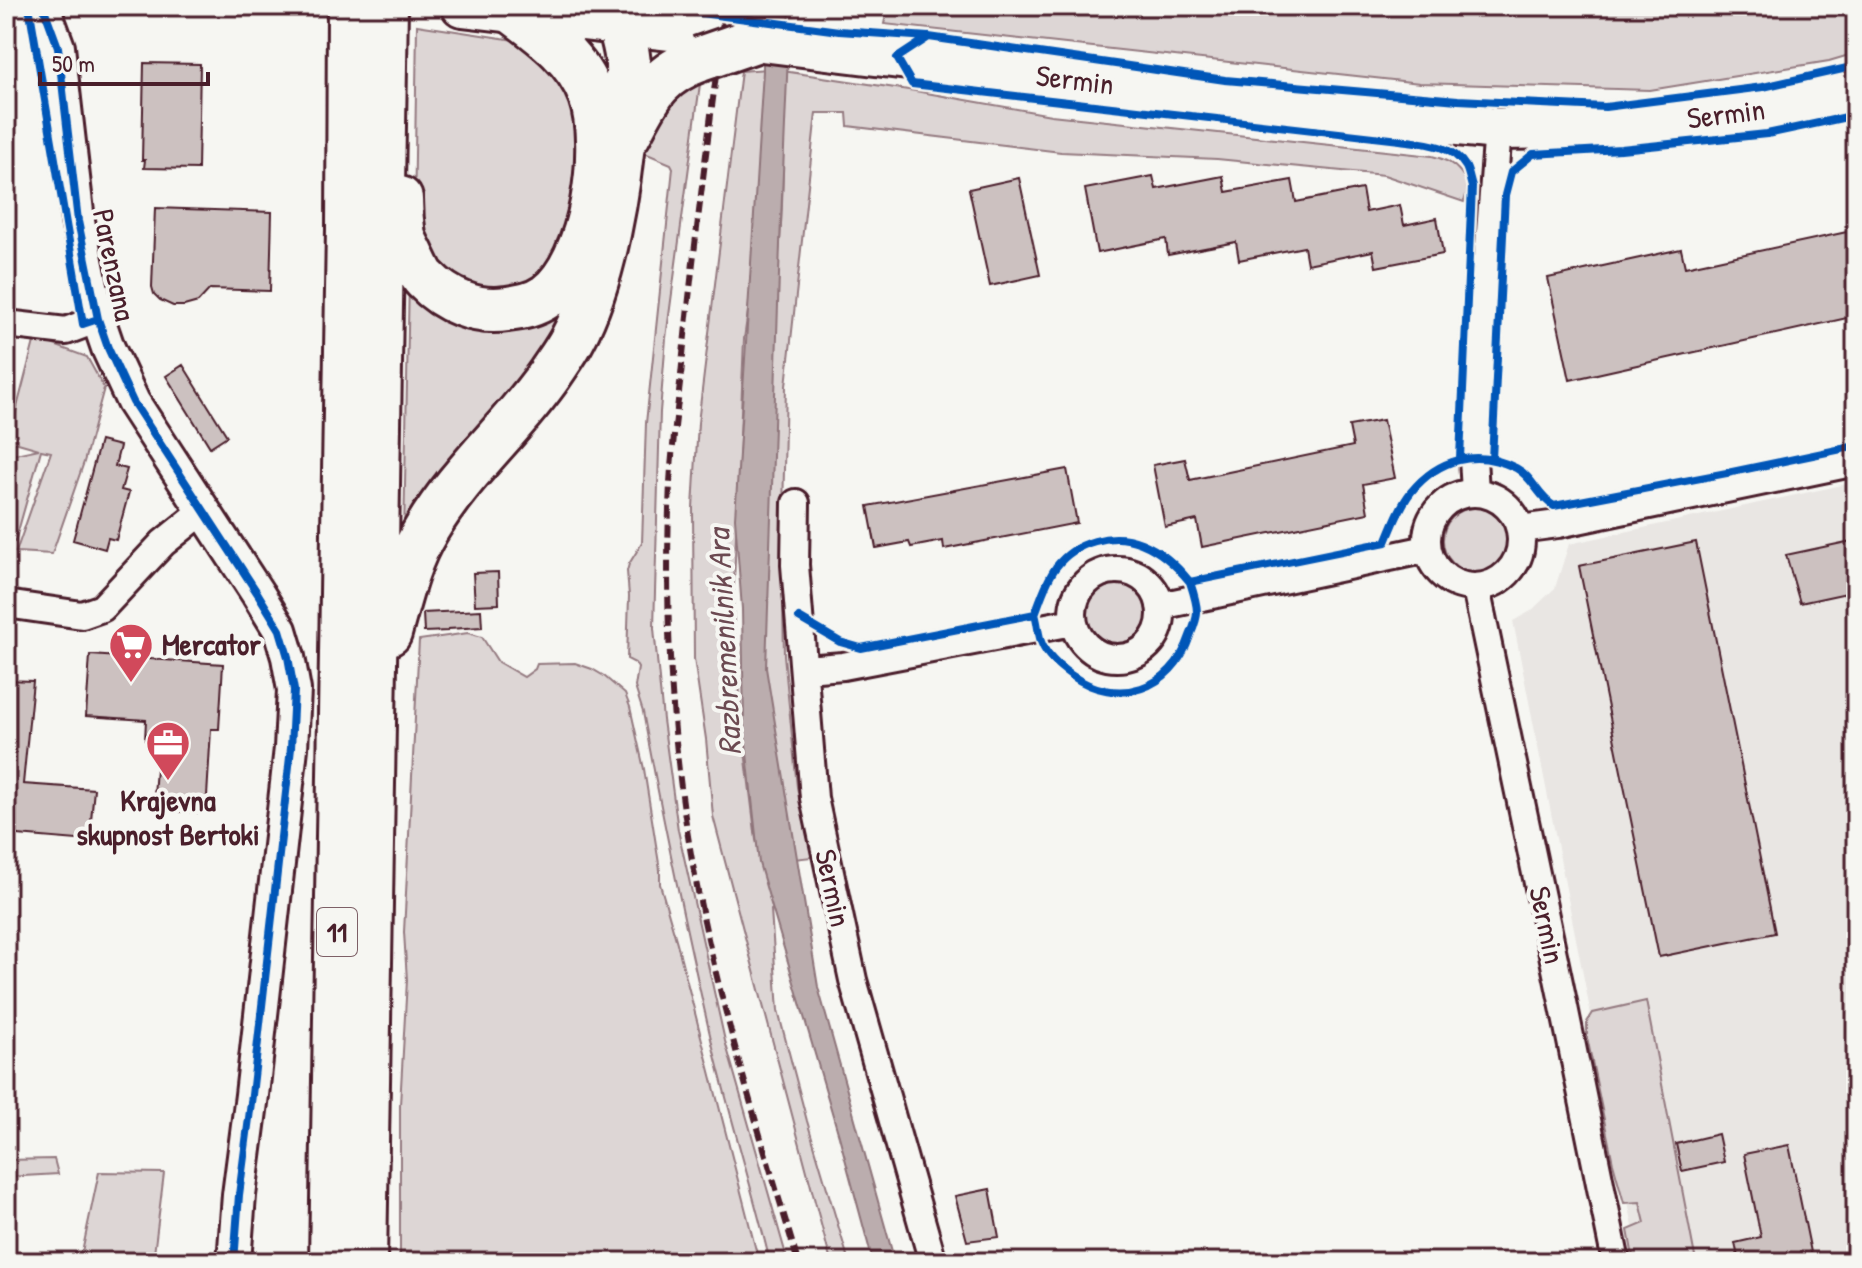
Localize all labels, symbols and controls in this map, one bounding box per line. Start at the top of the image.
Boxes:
scale bar [40,36,208,86]
text: 50 m [52,47,95,79]
street label: Sermin [1034,54,1116,104]
street label: Sermin [1685,88,1767,138]
street label: Parenzana [84,205,146,325]
water label: Razbremenilnik Ara [696,524,751,756]
supermarket icon: Mercator [107,621,155,684]
place label: Mercator [162,624,261,664]
office icon: Krajevna skupnost Bertoki [144,719,192,782]
place label: Krajevna skupnost Bertoki [76,780,260,855]
street label: Sermin [806,846,862,930]
street label: Sermin [1520,883,1576,967]
road number: 11 [317,908,357,956]

